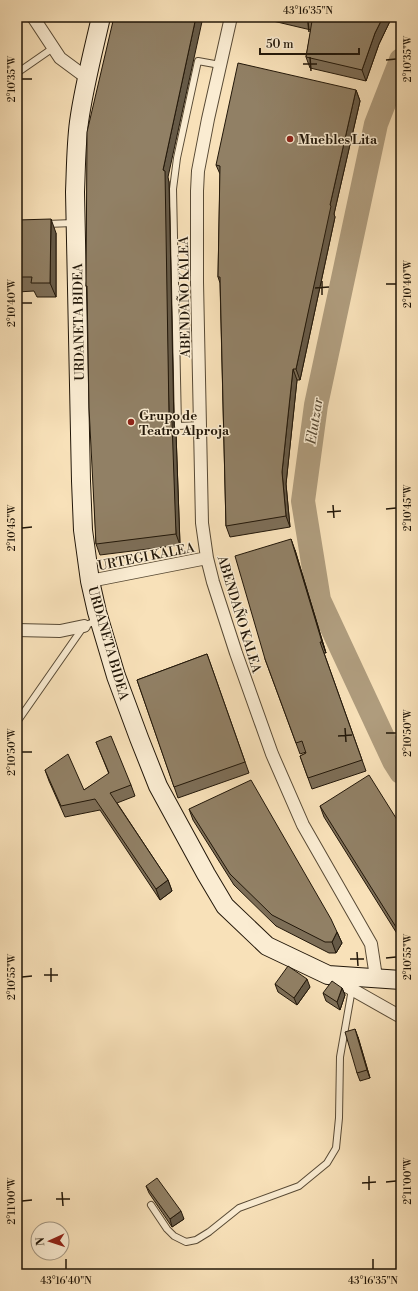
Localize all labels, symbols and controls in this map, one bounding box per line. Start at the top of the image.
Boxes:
text: 43°16'35"N [283,5,333,17]
scale bar [260,30,359,56]
text: 2°10'35"W [402,35,414,82]
text: 50 m [266,37,294,52]
text: 2°10'35"W [6,55,18,102]
place label: Muebles Lita [298,132,378,148]
marker: Muebles Lita [285,134,295,144]
street label: ABENDAÑO KALEA [175,235,194,359]
text: 2°10'40"W [402,259,414,308]
street label: URDANETA BIDEA [70,262,88,381]
text: 2°10'40"W [6,278,18,327]
water label: Elutzar [302,396,328,447]
place label: Grupo de Teatro Alproja [139,408,230,439]
marker: Grupo de Teatro Alproja [126,417,136,427]
text: 2°10'45"W [402,484,414,531]
text: 2°10'45"W [6,504,18,551]
street label: URTEGI KALEA [96,540,197,574]
street label: ABENDAÑO KALEA [213,552,266,676]
street label: URDANETA BIDEA [84,584,132,703]
text: 2°10'50"W [402,708,414,757]
text: 2°10'50"W [6,727,18,776]
text: 2°10'55"W [402,933,414,980]
text: 2°10'55"W [6,953,18,1000]
text: 2°11'00"W [402,1157,414,1204]
text: 2°11'00"W [6,1177,18,1224]
north arrow [30,1221,70,1261]
text: N [34,1236,48,1246]
text: 43°16'40"N [40,1275,92,1287]
text: 43°16'35"N [348,1275,398,1287]

